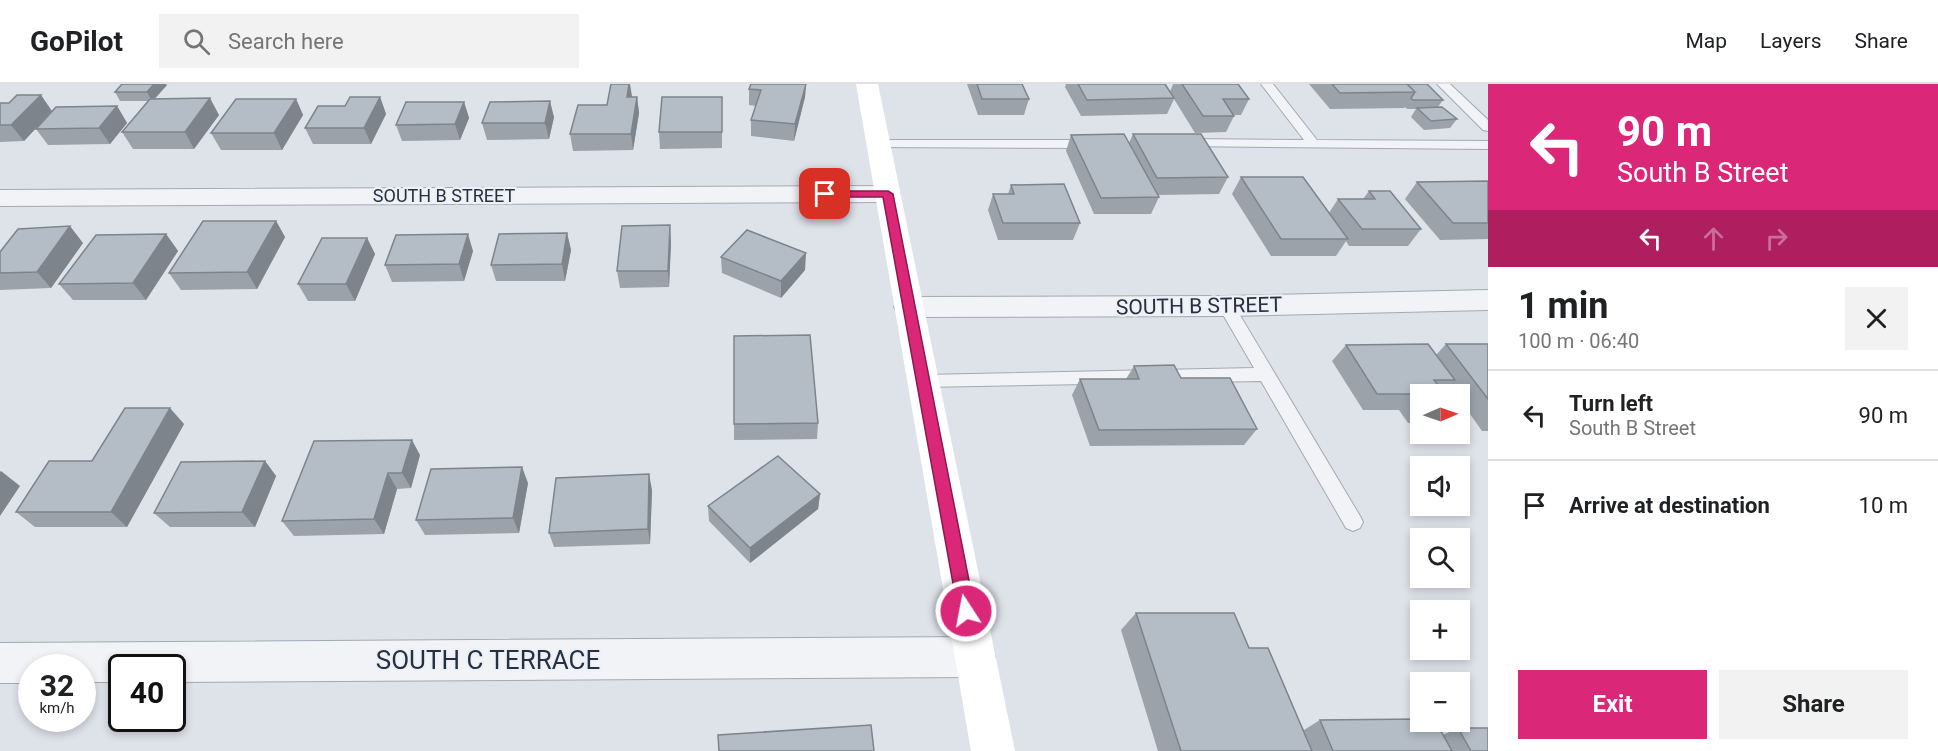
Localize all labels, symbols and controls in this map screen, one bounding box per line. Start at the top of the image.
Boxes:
search box [159,14,579,68]
text: GoPilot [30,25,123,58]
icon: search [180,25,213,58]
text: Search here [228,29,344,54]
text: Map [1685,29,1727,53]
text: Layers [1760,29,1821,53]
text: Share [1854,29,1908,53]
text: 90 m [1617,107,1712,156]
icon: left [1518,108,1596,186]
text: South B Street [1617,157,1788,189]
pin [799,168,850,219]
icon: arrive [808,177,841,210]
street label: SOUTH B STREET [373,185,515,206]
icon: left [1634,222,1667,255]
icon: ahead [1697,222,1730,255]
icon: right [1760,222,1793,255]
text: 1 min [1518,285,1609,327]
button: close [1845,287,1908,350]
street label: SOUTH B STREET [1116,293,1283,319]
text: 100 m · 06:40 [1518,329,1639,353]
north arrow [1410,384,1470,444]
map controls [1410,384,1470,732]
text: Turn left [1569,391,1653,416]
icon: left [1518,399,1551,432]
text: 90 m [1859,403,1908,428]
text: South B Street [1569,416,1696,440]
button: sound [1410,456,1470,516]
icon: arrive [1518,489,1551,522]
text: Arrive at destination [1569,493,1770,518]
text: 10 m [1859,493,1908,518]
button: search [1410,528,1470,588]
position arrow [934,579,998,643]
button: + [1410,600,1470,660]
street label: SOUTH C TERRACE [376,645,600,675]
speed limit sign: 40 [108,654,186,732]
text: 32 [40,668,74,703]
button: Exit [1518,670,1707,739]
button: Share [1719,670,1908,739]
button: − [1410,672,1470,732]
text: km/h [39,699,75,717]

